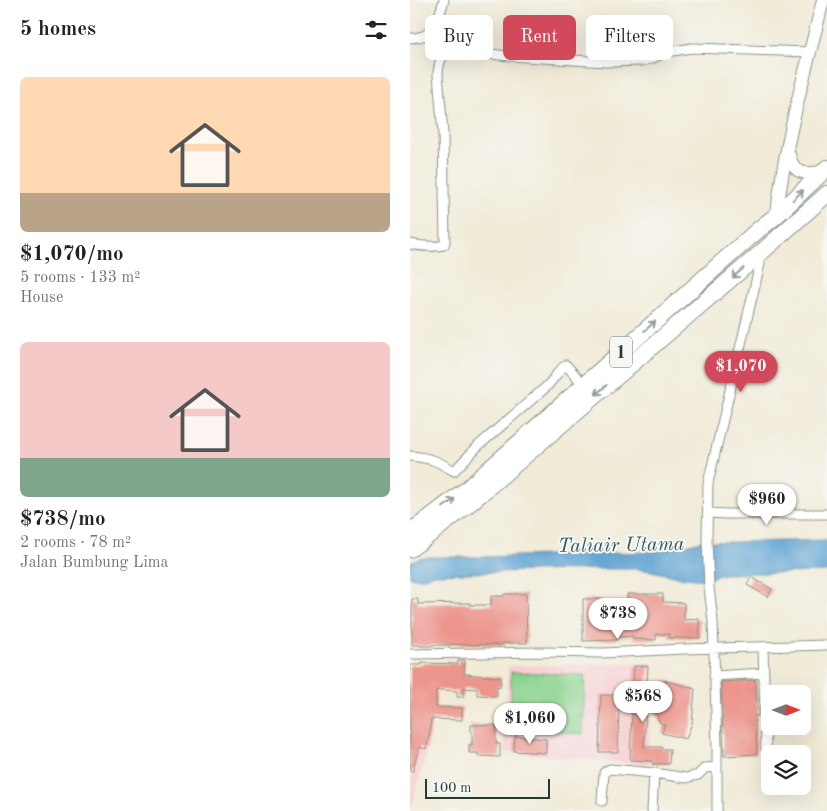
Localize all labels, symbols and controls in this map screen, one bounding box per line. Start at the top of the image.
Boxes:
chip: Buy [425,15,493,60]
chip: Rent [503,15,576,60]
chip: Filters [586,15,673,60]
icon: filters [362,16,390,44]
text: 5 homes [20,19,96,40]
icon: home [160,110,250,200]
one-way arrow [792,189,805,201]
text: $1,070/mo [20,244,124,265]
one-way arrow [731,267,744,278]
text: 5 rooms · 133 m² [20,270,140,286]
text: House [20,290,63,306]
one-way arrow [644,320,657,332]
road number: 1 [610,337,632,368]
pin: $1,070 [700,350,782,393]
text: $1,070 [716,359,766,375]
icon: home [160,375,250,465]
one-way arrow [595,384,608,396]
pin: $960 [737,484,797,526]
text: $960 [748,492,786,508]
one-way arrow [443,497,456,508]
text: $738/mo [20,509,106,530]
text: 2 rooms · 78 m² [20,535,131,551]
water label: Taliair Utama [557,535,685,557]
text: Jalan Bumbung Lima [20,555,168,571]
pin: $738 [588,598,648,640]
text: $738 [599,606,637,622]
pin: $568 [613,680,673,723]
north arrow [761,685,811,735]
map controls [761,685,811,795]
text: $568 [624,689,662,705]
pin: $1,060 [489,702,571,745]
text: $1,060 [505,711,555,727]
button: layers [761,745,811,795]
scale bar [425,776,550,799]
text: 100 m [432,781,471,795]

